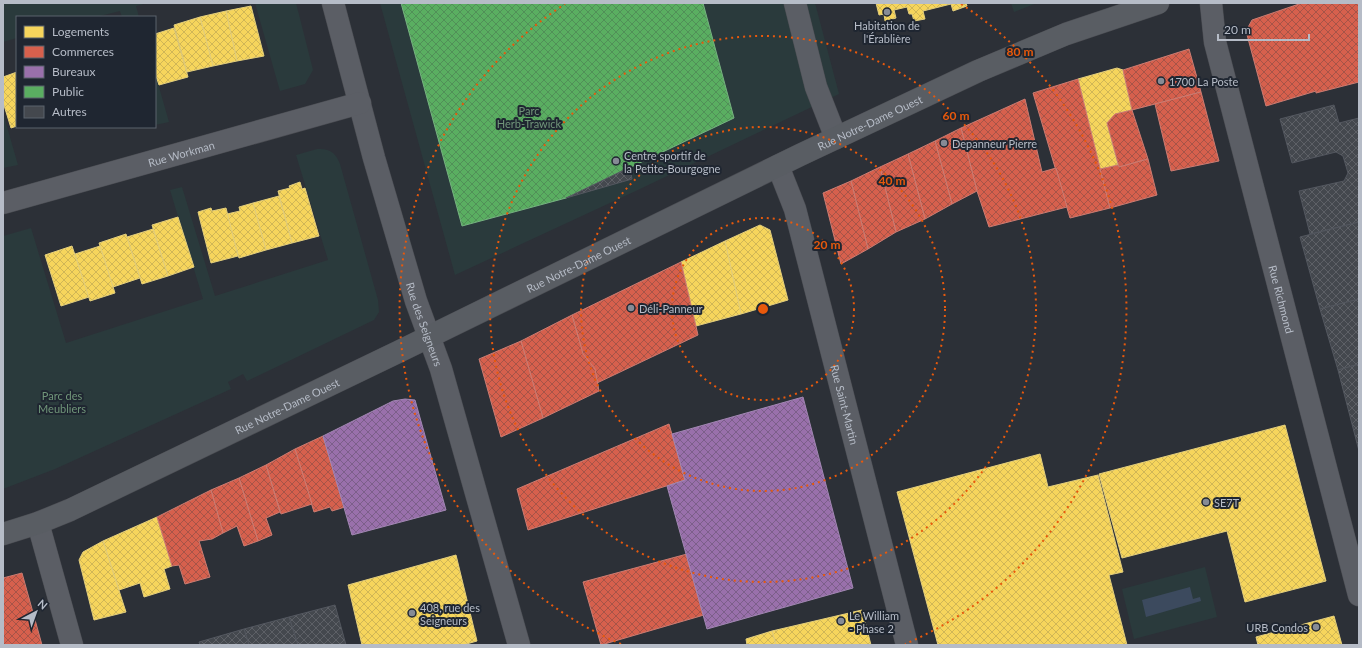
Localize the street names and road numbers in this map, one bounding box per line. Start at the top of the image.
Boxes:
street label: Rue Notre-Dame Ouest [815,92,924,152]
street label: Rue Workman [146,138,216,169]
street label: Rue Notre-Dame Ouest [524,233,632,295]
street label: Rue Richmond [1267,264,1297,335]
street label: Rue des Seigneurs [404,281,446,368]
street label: Rue Saint-Martin [829,363,862,446]
street label: Rue Notre-Dame Ouest [233,375,341,436]

